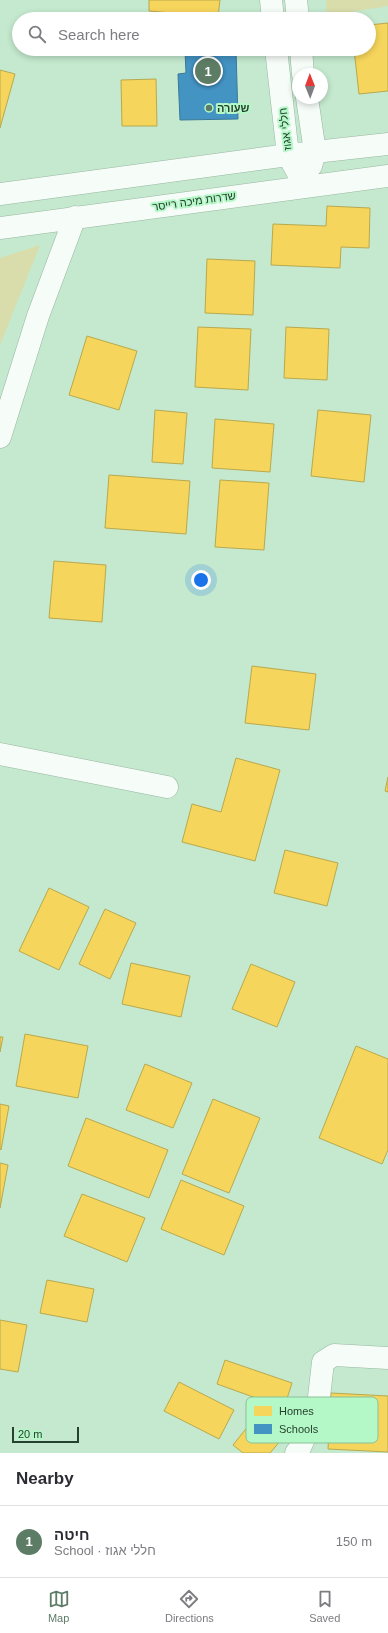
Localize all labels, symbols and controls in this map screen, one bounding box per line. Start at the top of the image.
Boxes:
search box [12,12,376,56]
icon: search [26,23,48,45]
text: Search here [58,26,140,43]
pin: 1 [195,56,221,86]
north arrow [292,68,328,104]
place label: שעורה [217,102,250,114]
marker: שעורה [204,103,214,113]
street label: חללי אגוז [276,107,294,151]
street label: שדרות מיכה רייסר [152,189,236,213]
your location [191,570,211,590]
legend [246,1397,378,1443]
text: Homes [279,1405,314,1417]
text: Schools [279,1423,319,1435]
scale bar [12,1425,79,1444]
text: 20 m [18,1428,42,1440]
text: Nearby [16,1469,74,1488]
text: חיטה [54,1526,90,1543]
text: 1 [25,1534,33,1549]
text: 150 m [336,1534,372,1549]
text: School · חללי אגוז [54,1543,156,1558]
tab: Map [48,1588,70,1624]
tab: Directions [165,1588,214,1624]
tab: Saved [309,1588,340,1624]

